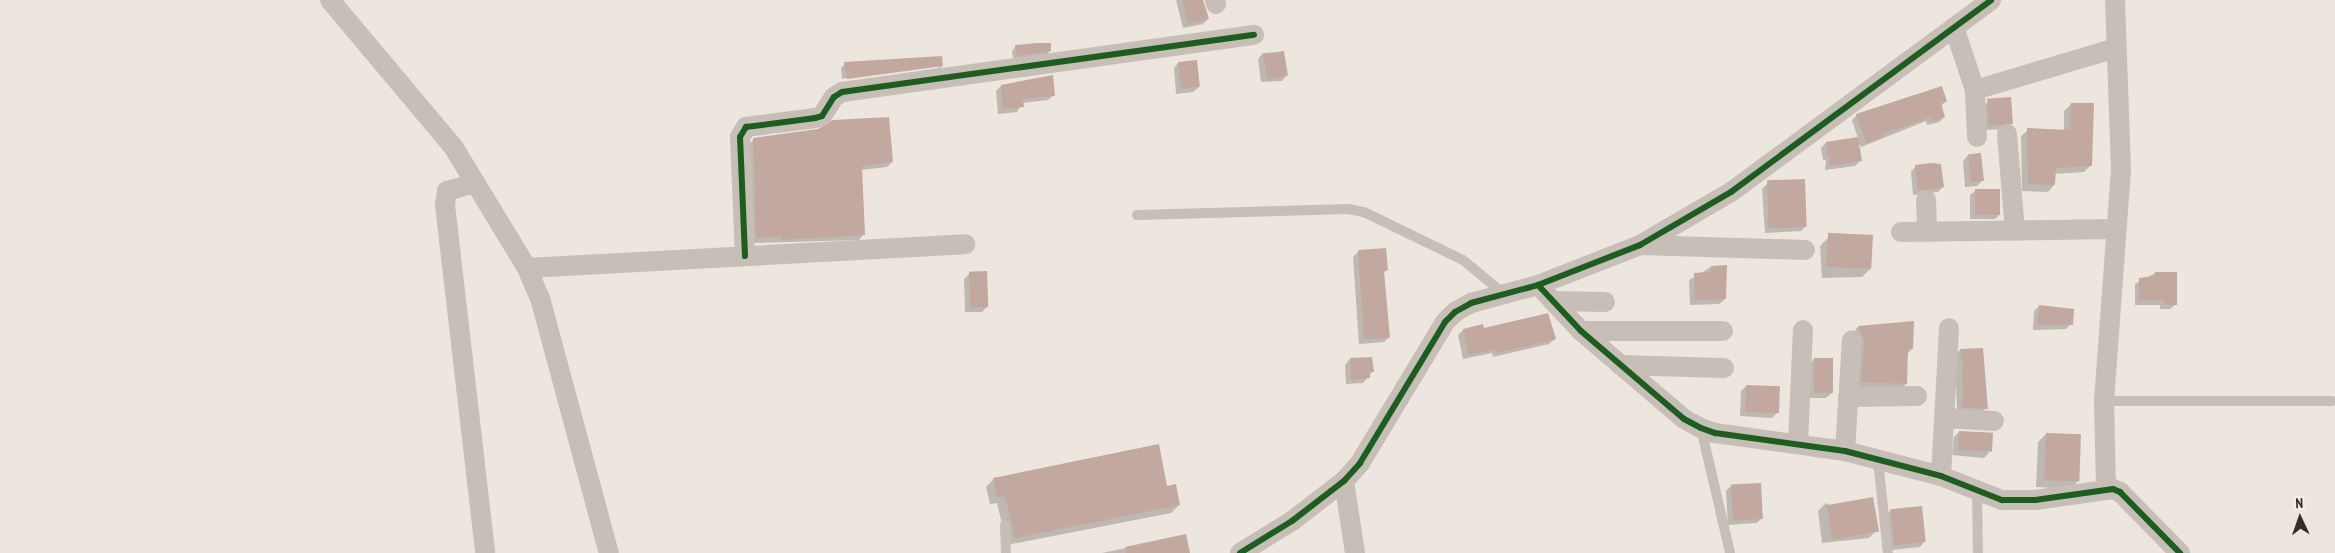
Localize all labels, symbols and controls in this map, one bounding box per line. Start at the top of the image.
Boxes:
north arrow [2275,493,2325,543]
text: N [2295,494,2303,512]

